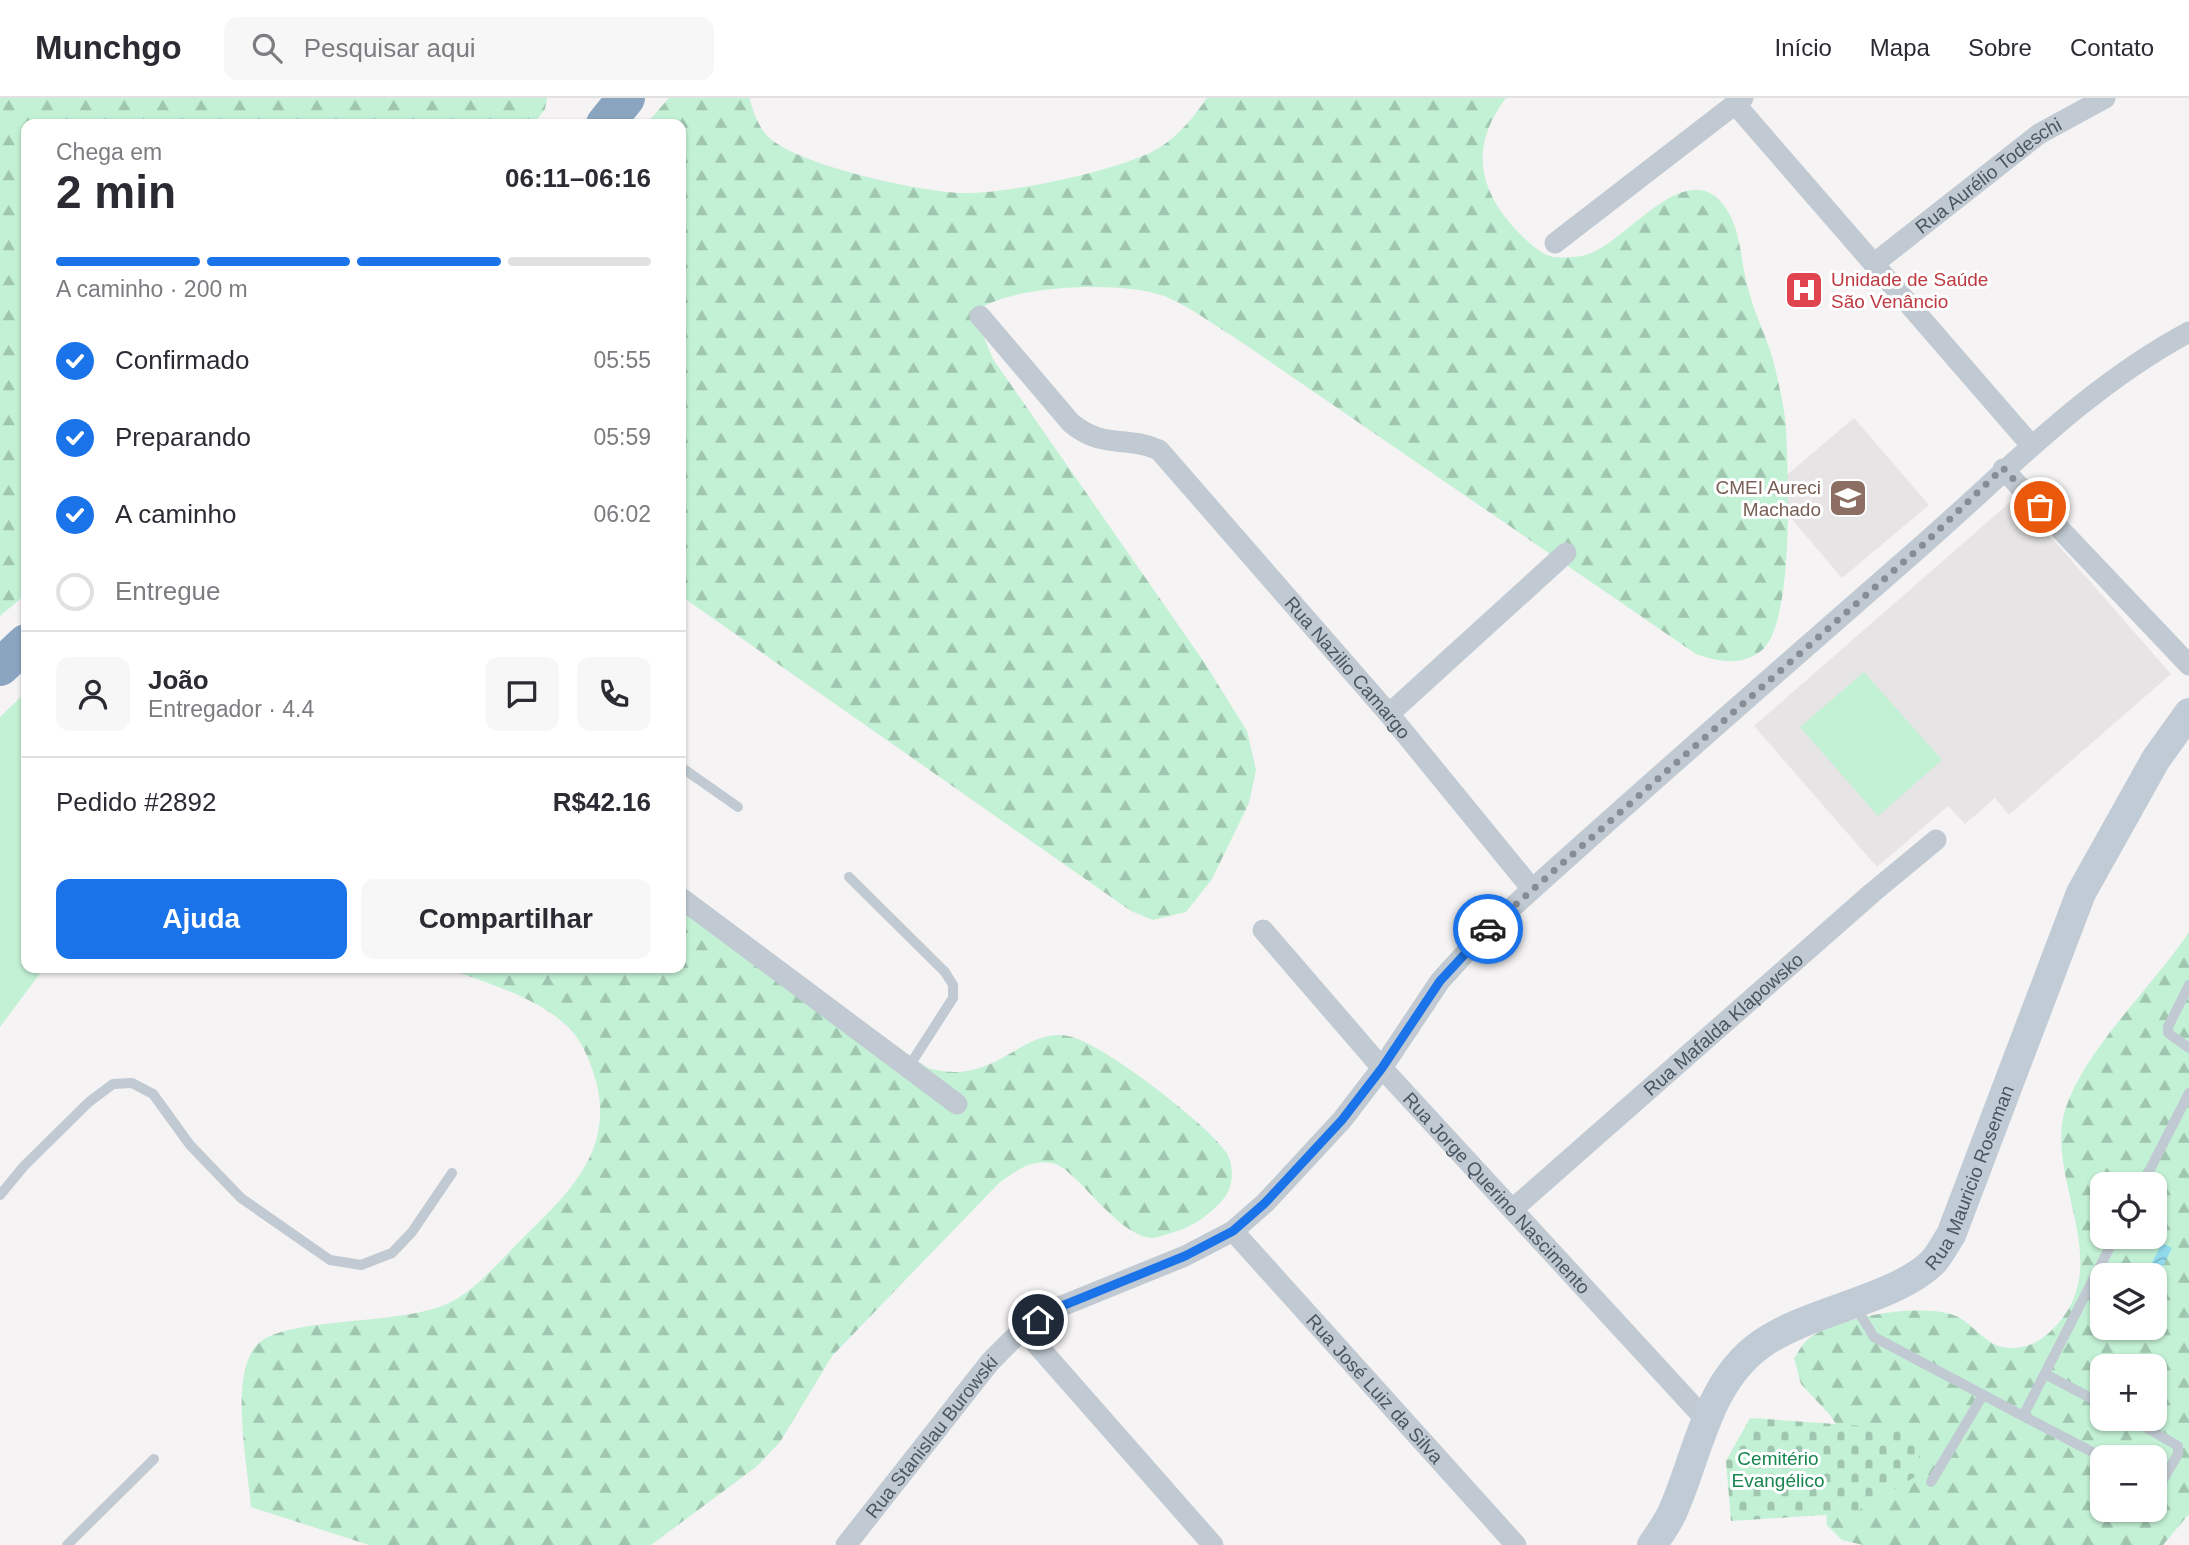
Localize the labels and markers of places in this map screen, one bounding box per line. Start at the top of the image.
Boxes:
hospital icon: Unidade de Saúde São Venâncio [1783,269,1825,311]
place label: Unidade de Saúde São Venâncio [1831,269,1988,312]
place label: CMEI Aureci Machado [1715,477,1821,520]
school or university icon: CMEI Aureci Machado [1827,477,1869,519]
pin [2010,477,2070,537]
pin [1008,1290,1068,1350]

